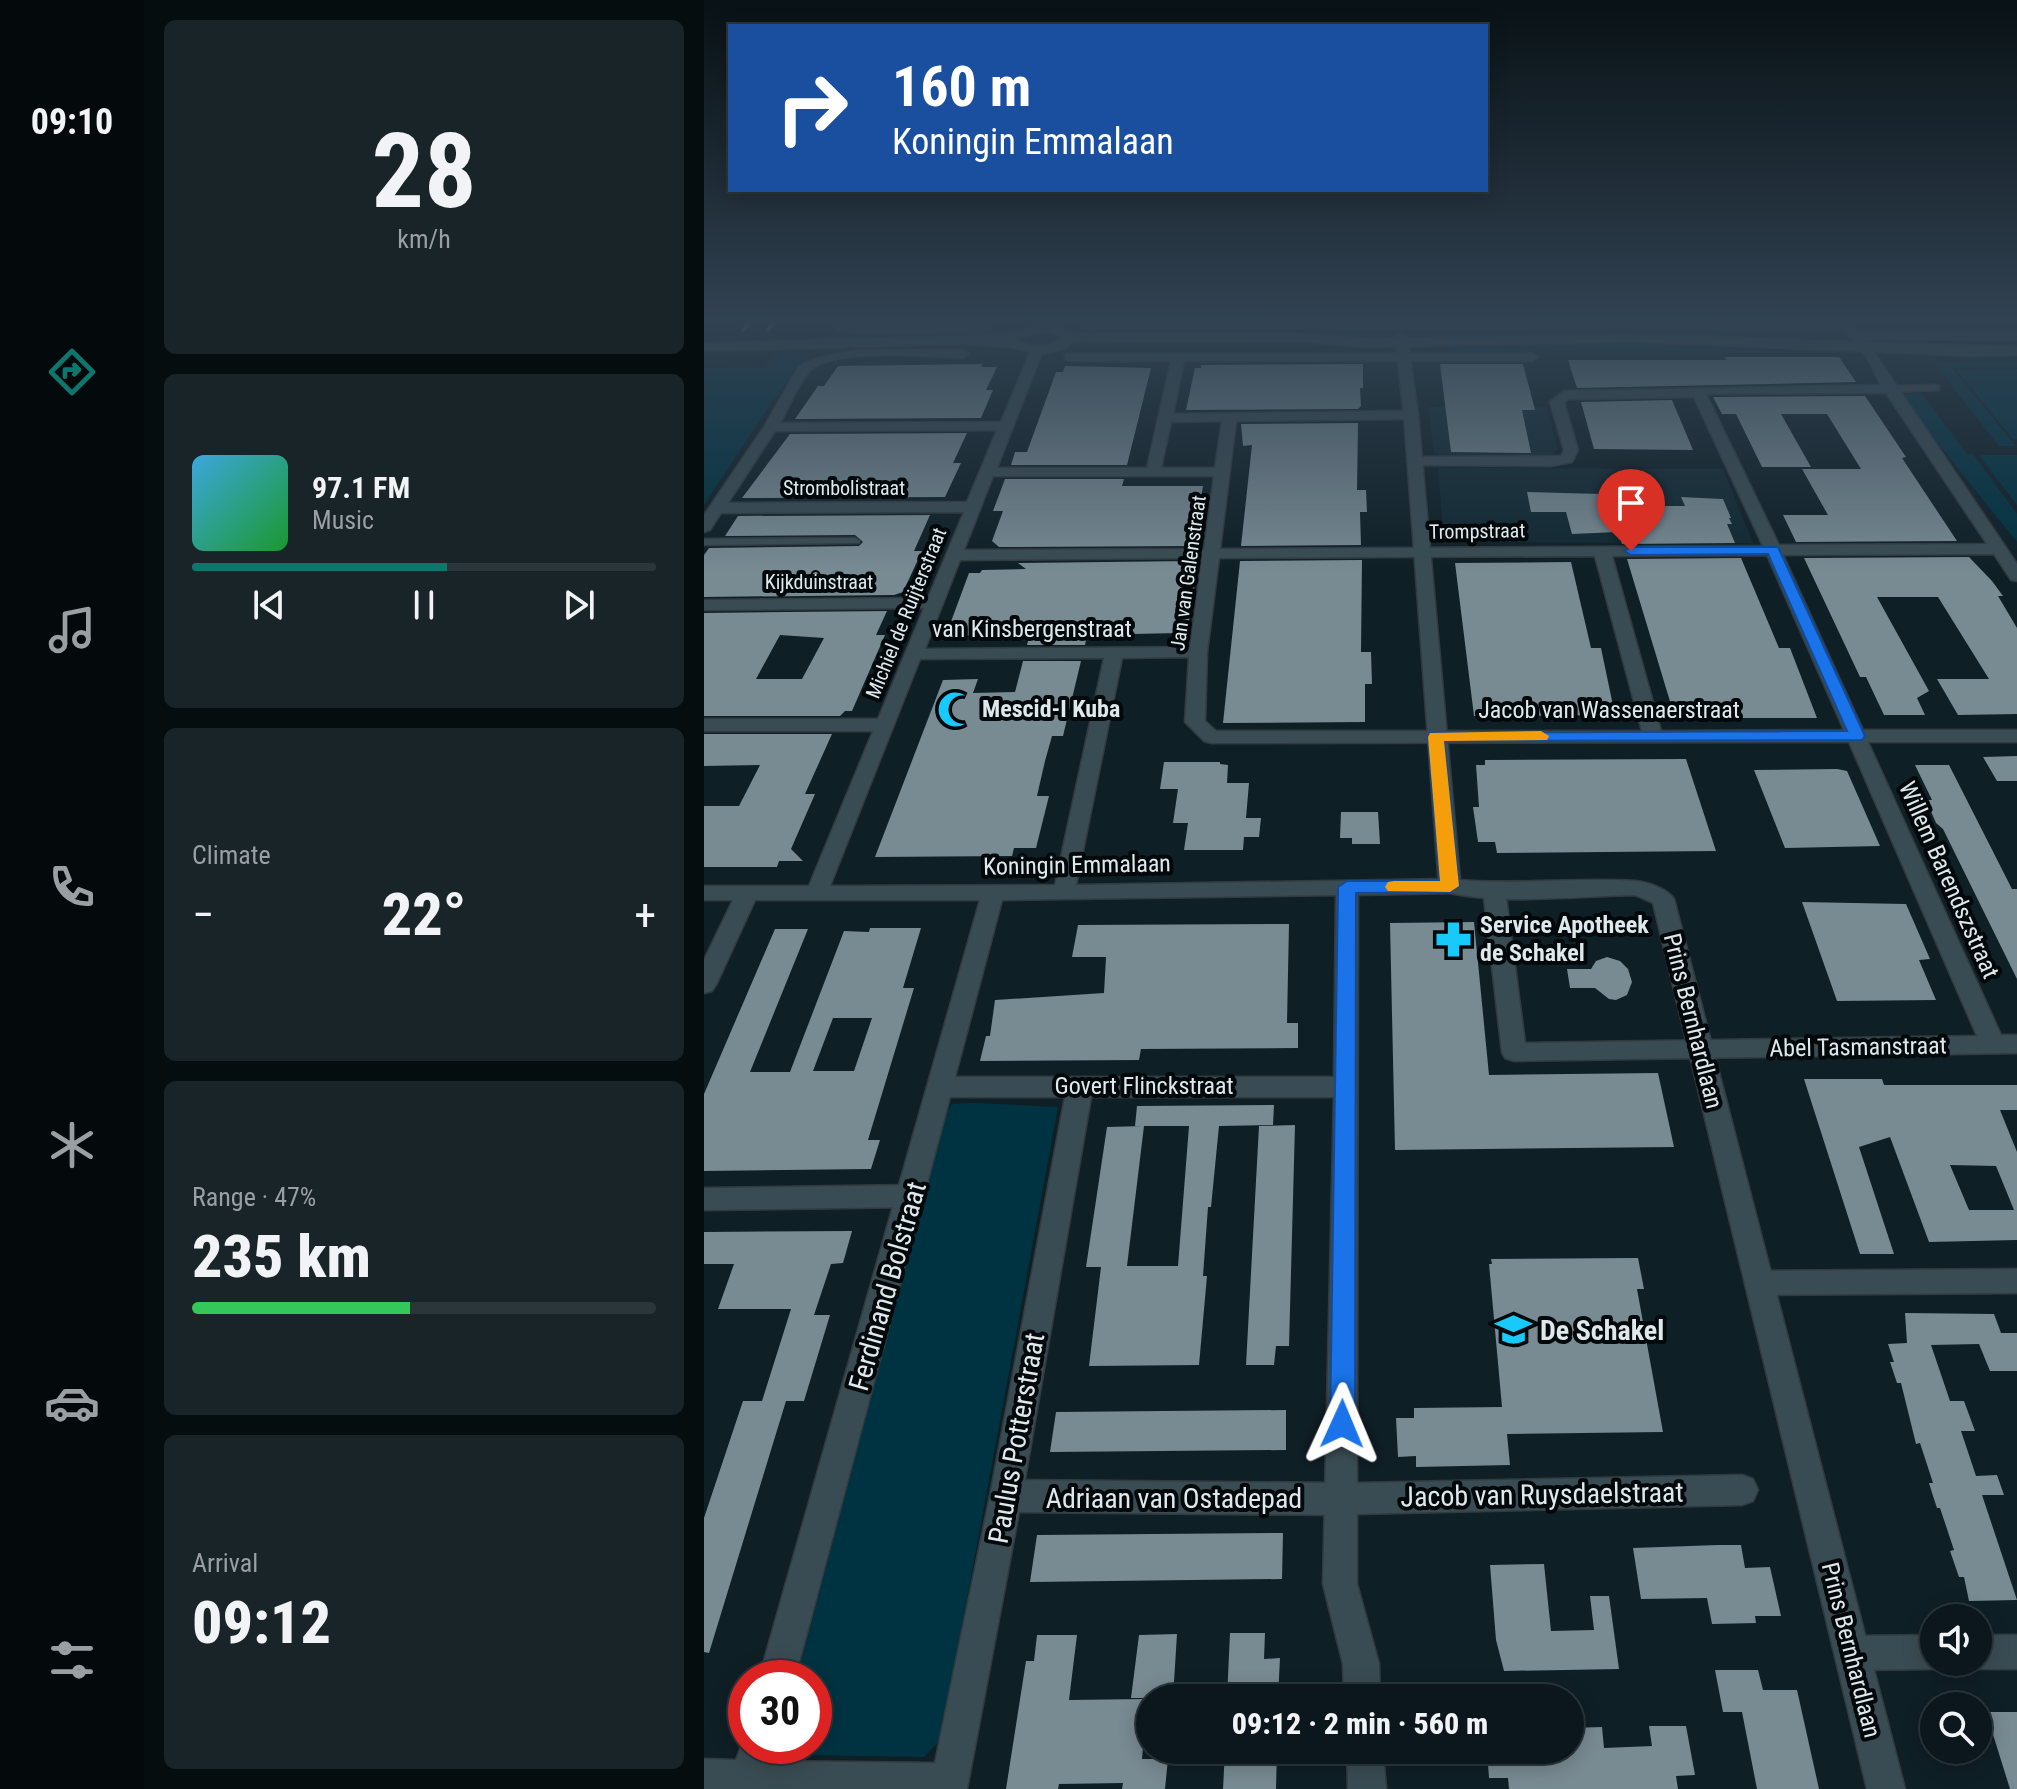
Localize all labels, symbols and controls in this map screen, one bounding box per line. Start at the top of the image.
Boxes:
text: 160 m [892,54,1031,120]
icon: right [760,56,864,160]
text: 09:10 [31,101,113,143]
text: 28 [371,111,477,232]
text: Koningin Emmalaan [892,121,1174,163]
text: km/h [397,224,451,254]
icon: directions [44,344,100,400]
pin [1597,469,1665,551]
text: 97.1 FM [312,470,410,505]
street label: Strombolistraat [783,476,905,500]
icon: arrive [1609,481,1653,525]
street label: Jan van Galenstraat [1165,494,1211,652]
text: Music [312,505,374,535]
street label: Trompstraat [1429,518,1525,544]
street label: Michiel de Ruijterstraat [861,524,951,702]
street label: Kijkduinstraat [765,570,873,594]
icon: previous [247,583,291,627]
icon: pause [402,583,446,627]
icon: next [557,583,601,627]
icon: music [44,602,100,658]
street label: van Kinsbergenstraat [932,615,1132,643]
mosque icon: Mescid-I Kuba [937,690,975,728]
place label: Mescid-I Kuba [982,695,1120,723]
street label: Jacob van Wassenaerstraat [1478,696,1740,724]
street label: Willem Barendszstraat [1893,777,2005,983]
text: Climate [192,840,271,870]
street label: Koningin Emmalaan [983,849,1171,881]
icon: phone [44,859,100,915]
text: 22° [382,879,466,950]
text: − [192,889,214,941]
text: + [634,889,656,941]
place label: Service Apotheek de Schakel [1480,911,1649,967]
pharmacy icon: Service Apotheek de Schakel [1435,920,1473,958]
street label: Prins Bernhardlaan [1658,930,1728,1112]
street label: Abel Tasmanstraat [1769,1031,1947,1063]
street label: Govert Flinckstraat [1055,1072,1234,1100]
icon: climate [44,1117,100,1173]
street label: Ferdinand Bolstraat [842,1178,933,1394]
text: Range · 47% [192,1182,316,1212]
text: 235 km [192,1221,371,1292]
school or university icon: De Schakel [1495,1311,1533,1349]
place label: De Schakel [1540,1314,1664,1347]
street label: Paulus Potterstraat [982,1330,1051,1546]
icon: car [44,1375,100,1431]
position arrow [1300,1382,1384,1466]
street label: Jacob van Ruysdaelstraat [1400,1476,1684,1513]
street label: Adriaan van Ostadepad [1046,1482,1302,1515]
text: Arrival [192,1548,258,1578]
street label: Prins Bernhardlaan [1816,1559,1886,1741]
text: 09:12 [192,1587,331,1658]
map controls [1920,1604,1992,1764]
button: sound [1920,1604,1992,1676]
icon: filters [44,1632,100,1688]
speed limit sign: 30 [728,1660,832,1764]
button: search [1920,1692,1992,1764]
text: 09:12 · 2 min · 560 m [1232,1706,1488,1741]

